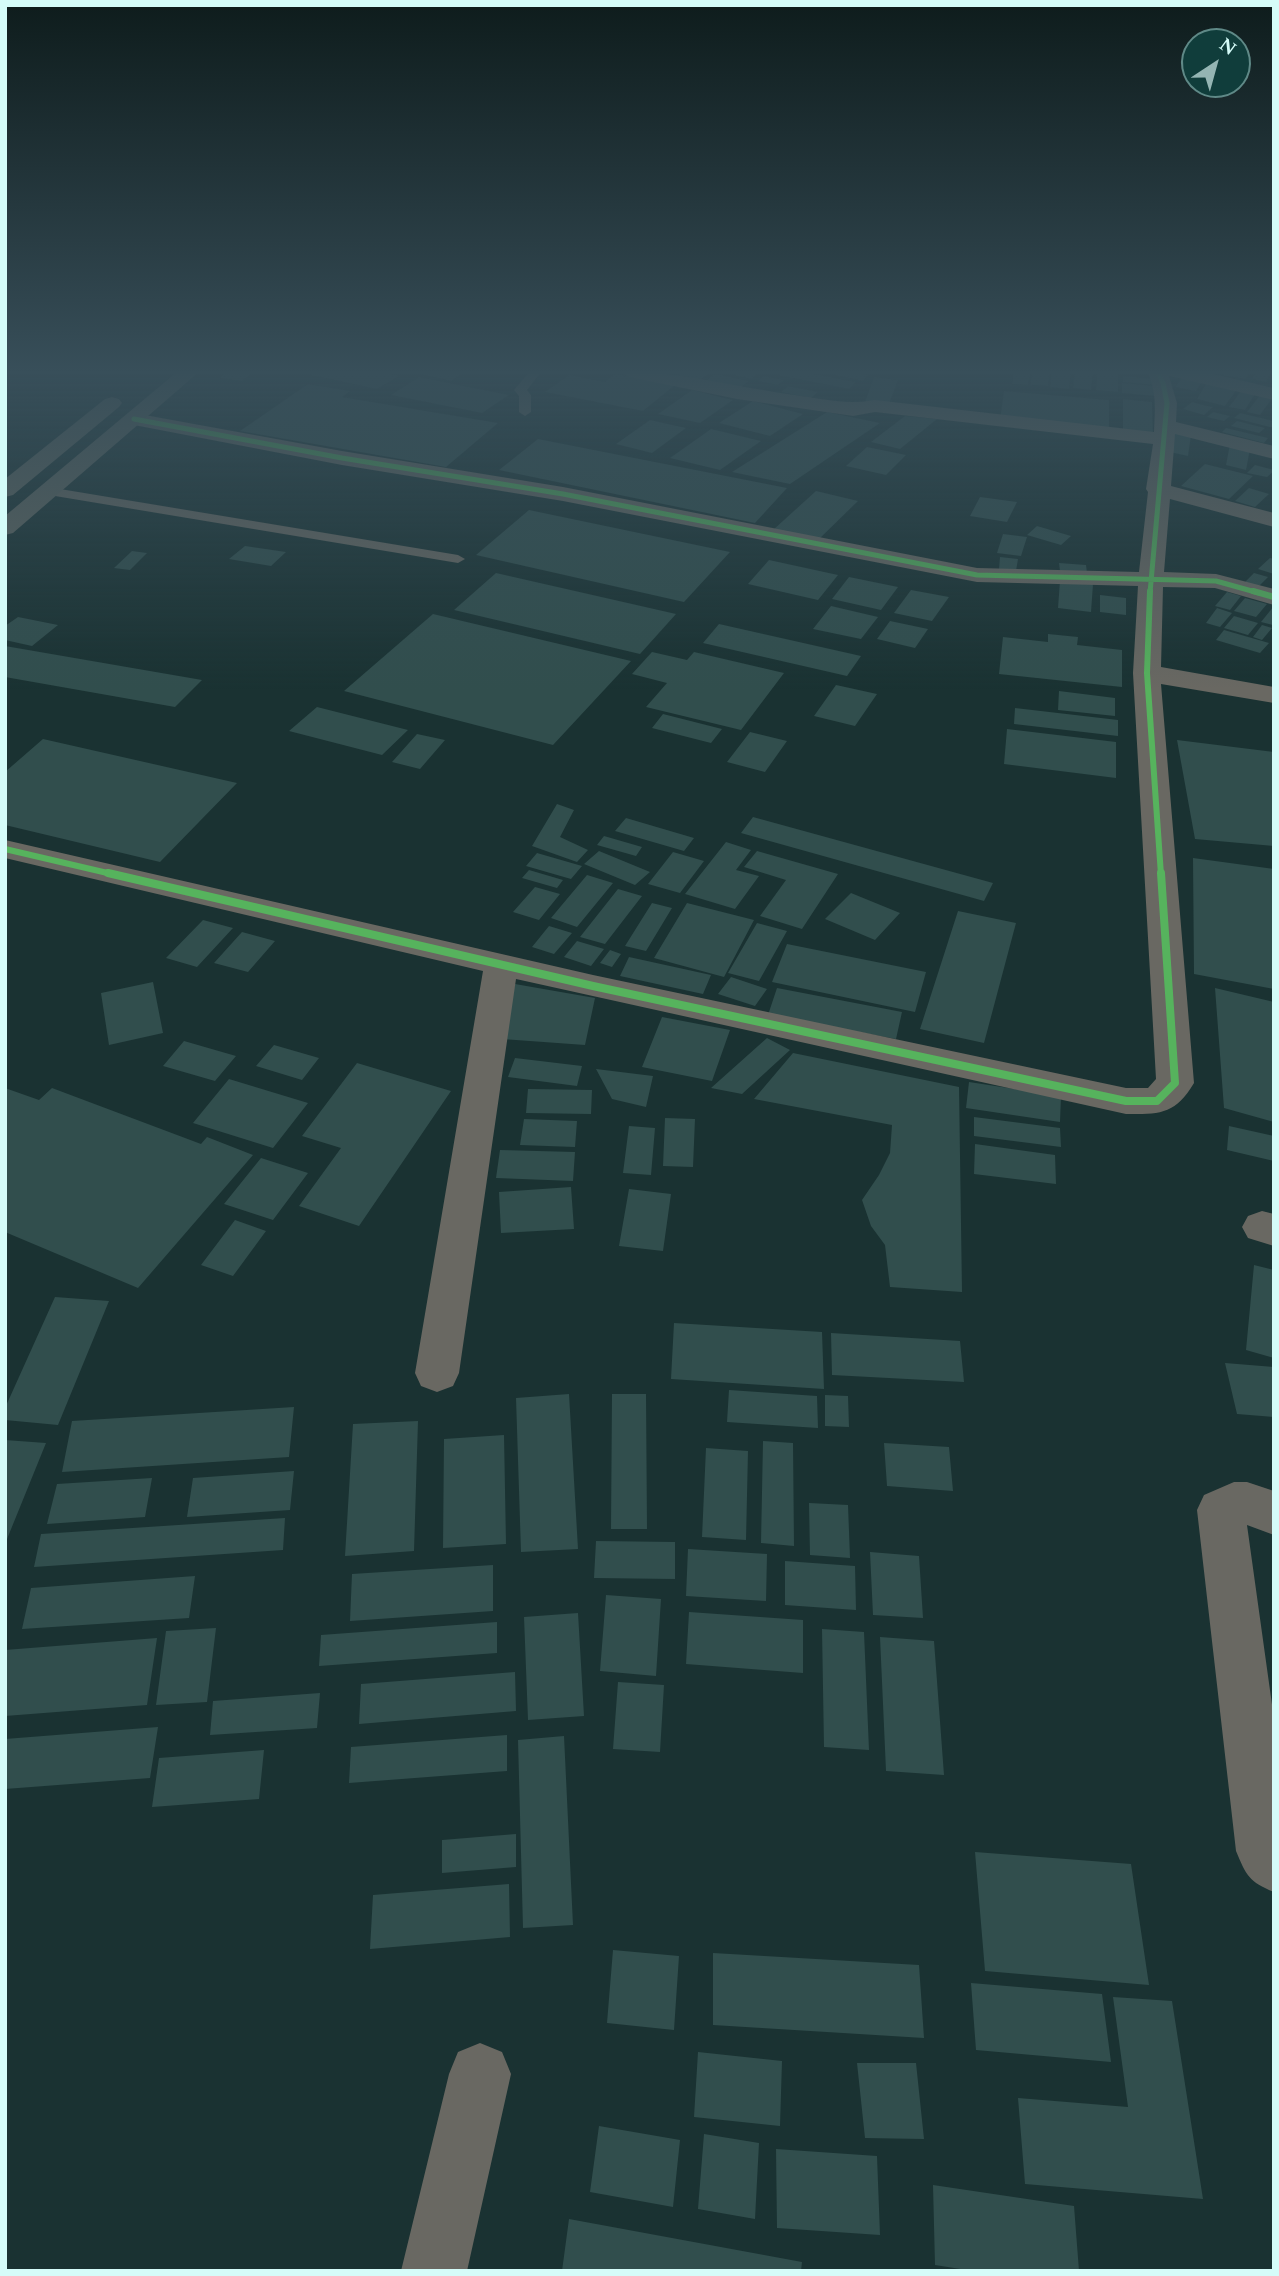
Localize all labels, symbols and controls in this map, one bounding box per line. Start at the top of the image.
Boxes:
north arrow [1181,28,1251,98]
text: N [1213,31,1242,64]

